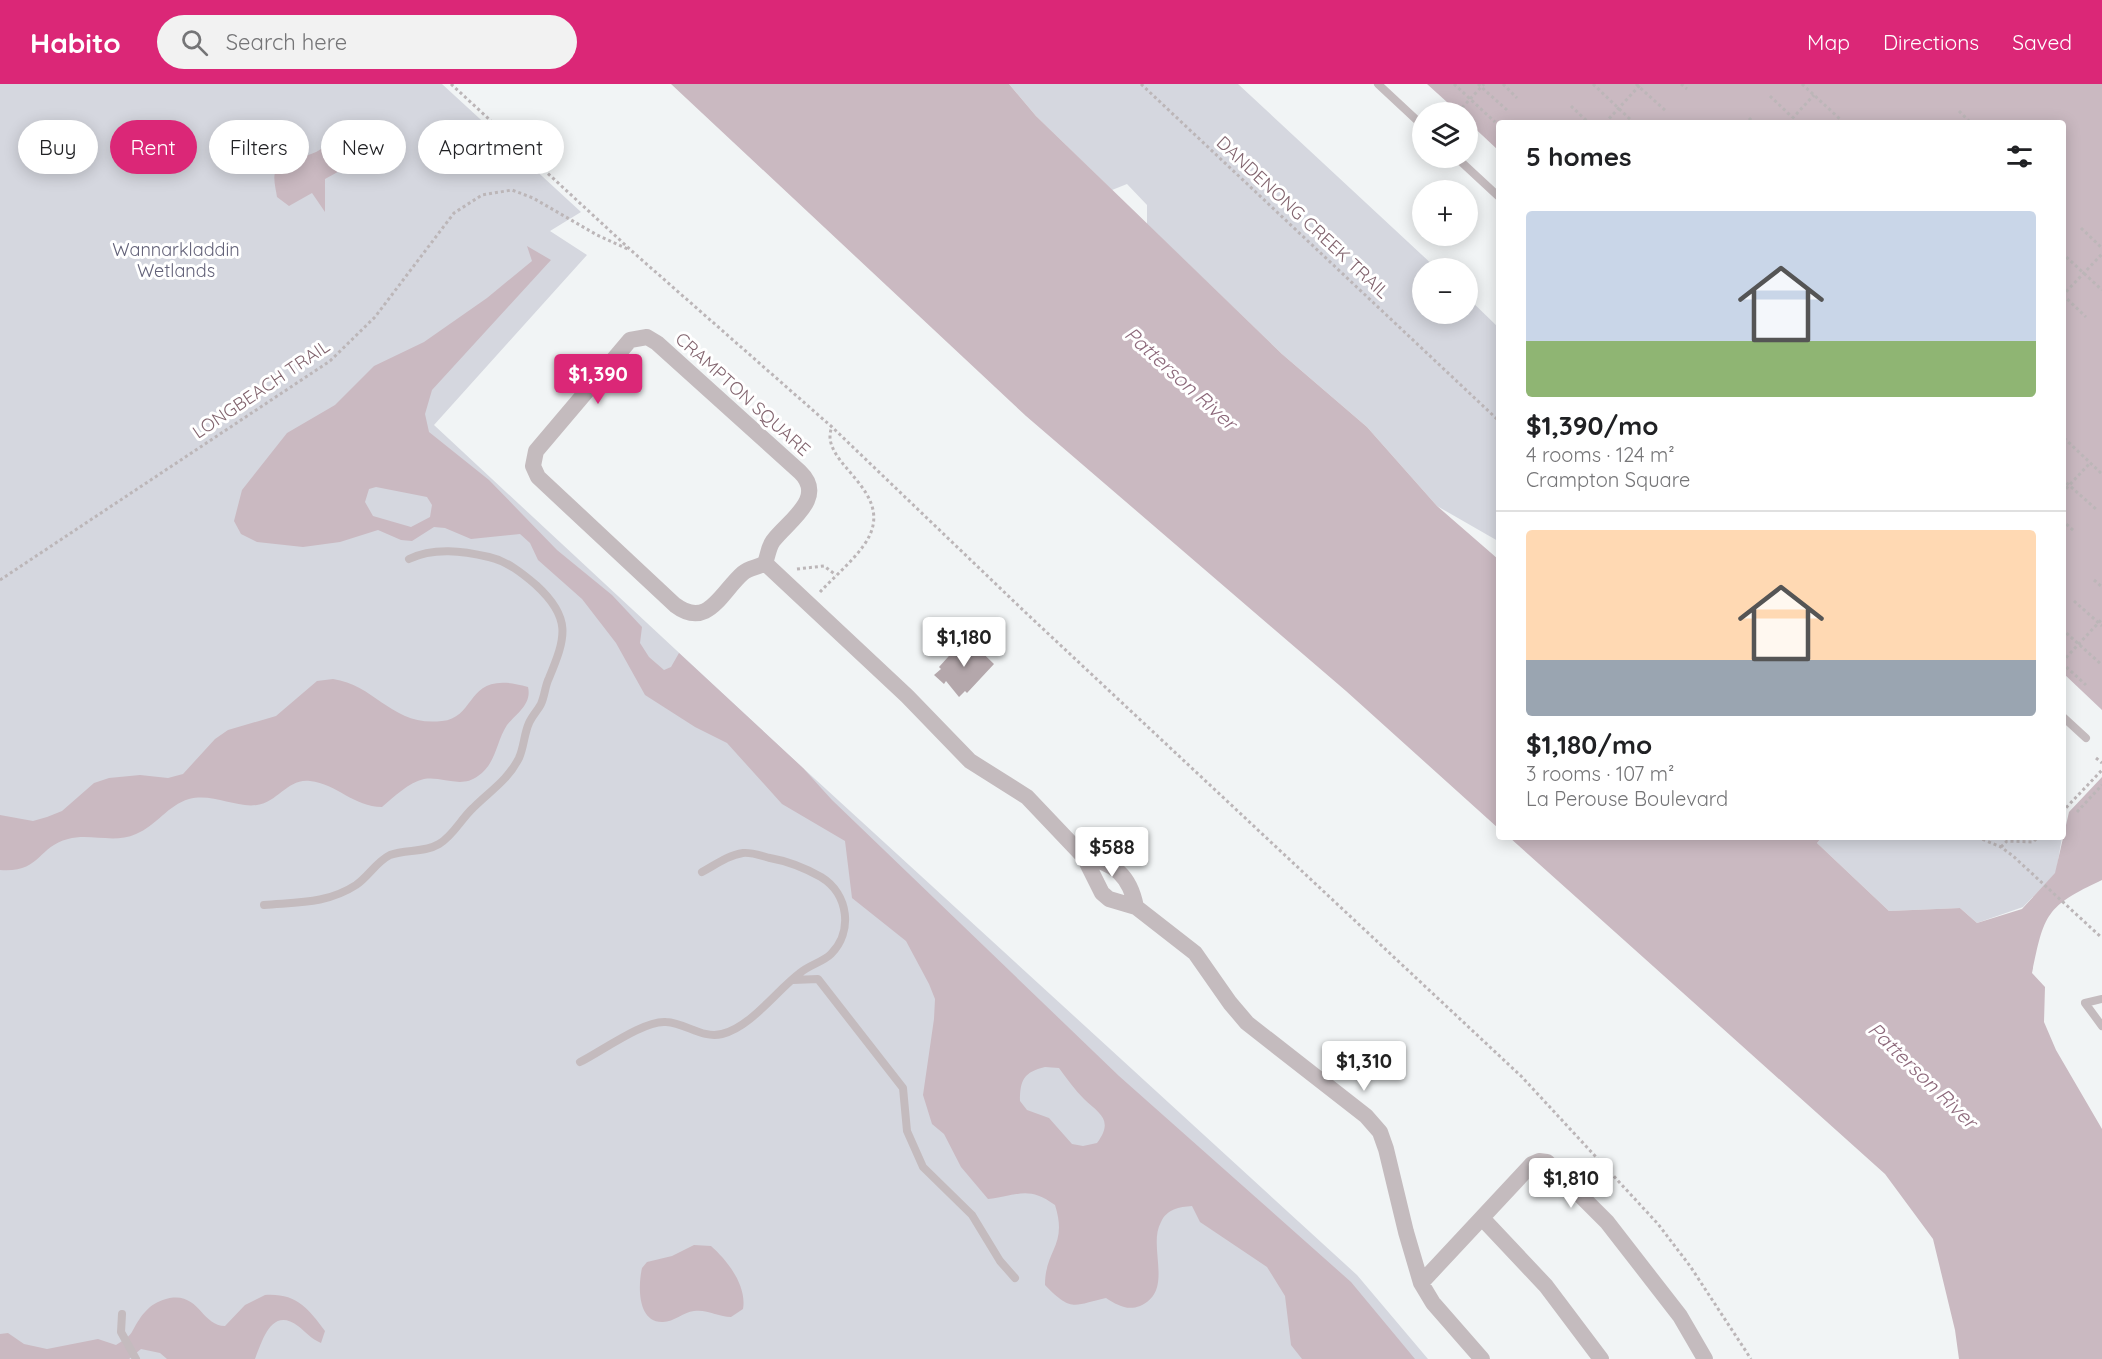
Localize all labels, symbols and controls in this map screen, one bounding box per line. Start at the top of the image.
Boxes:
search box [157,15,577,69]
text: Habito [30,25,121,60]
icon: search [178,26,211,59]
text: Search here [226,28,347,56]
text: Map [1807,29,1850,55]
text: Directions [1883,29,1979,55]
text: Saved [2012,29,2072,55]
map controls [1412,102,1478,324]
button: layers [1412,102,1478,168]
chip: Buy [18,120,98,174]
chip: Rent [110,120,197,174]
chip: Filters [209,120,309,174]
chip: New [321,120,406,174]
chip: Apartment [418,120,564,174]
street label: DANDENONG CREEK TRAIL [1212,131,1395,304]
text: 5 homes [1526,140,1632,173]
icon: filters [2003,140,2036,173]
button: + [1412,180,1478,246]
park label: Wannarkladdin Wetlands [112,238,240,282]
icon: home [1727,250,1835,358]
button: − [1412,258,1478,324]
water label: Patterson River [1120,321,1244,436]
street label: CRAMPTON SQUARE [671,327,815,461]
street label: LONGBEACH TRAIL [188,334,334,443]
pin: $1,390 [549,354,647,405]
text: $1,390 [568,361,628,386]
text: $1,390/mo [1526,409,1658,442]
text: 4 rooms · 124 m² [1526,442,1675,467]
text: Crampton Square [1526,467,1690,492]
icon: home [1727,569,1835,677]
pin: $1,180 [915,617,1013,668]
text: $1,180 [937,624,991,649]
text: $1,180/mo [1526,728,1652,761]
text: 3 rooms · 107 m² [1526,761,1674,786]
text: La Perouse Boulevard [1526,786,1728,811]
pin: $588 [1076,827,1148,878]
text: $588 [1089,834,1135,859]
water label: Patterson River [1863,1017,1984,1135]
pin: $1,310 [1315,1041,1413,1092]
text: $1,310 [1336,1048,1392,1073]
pin: $1,810 [1522,1158,1620,1209]
text: $1,810 [1543,1165,1599,1190]

